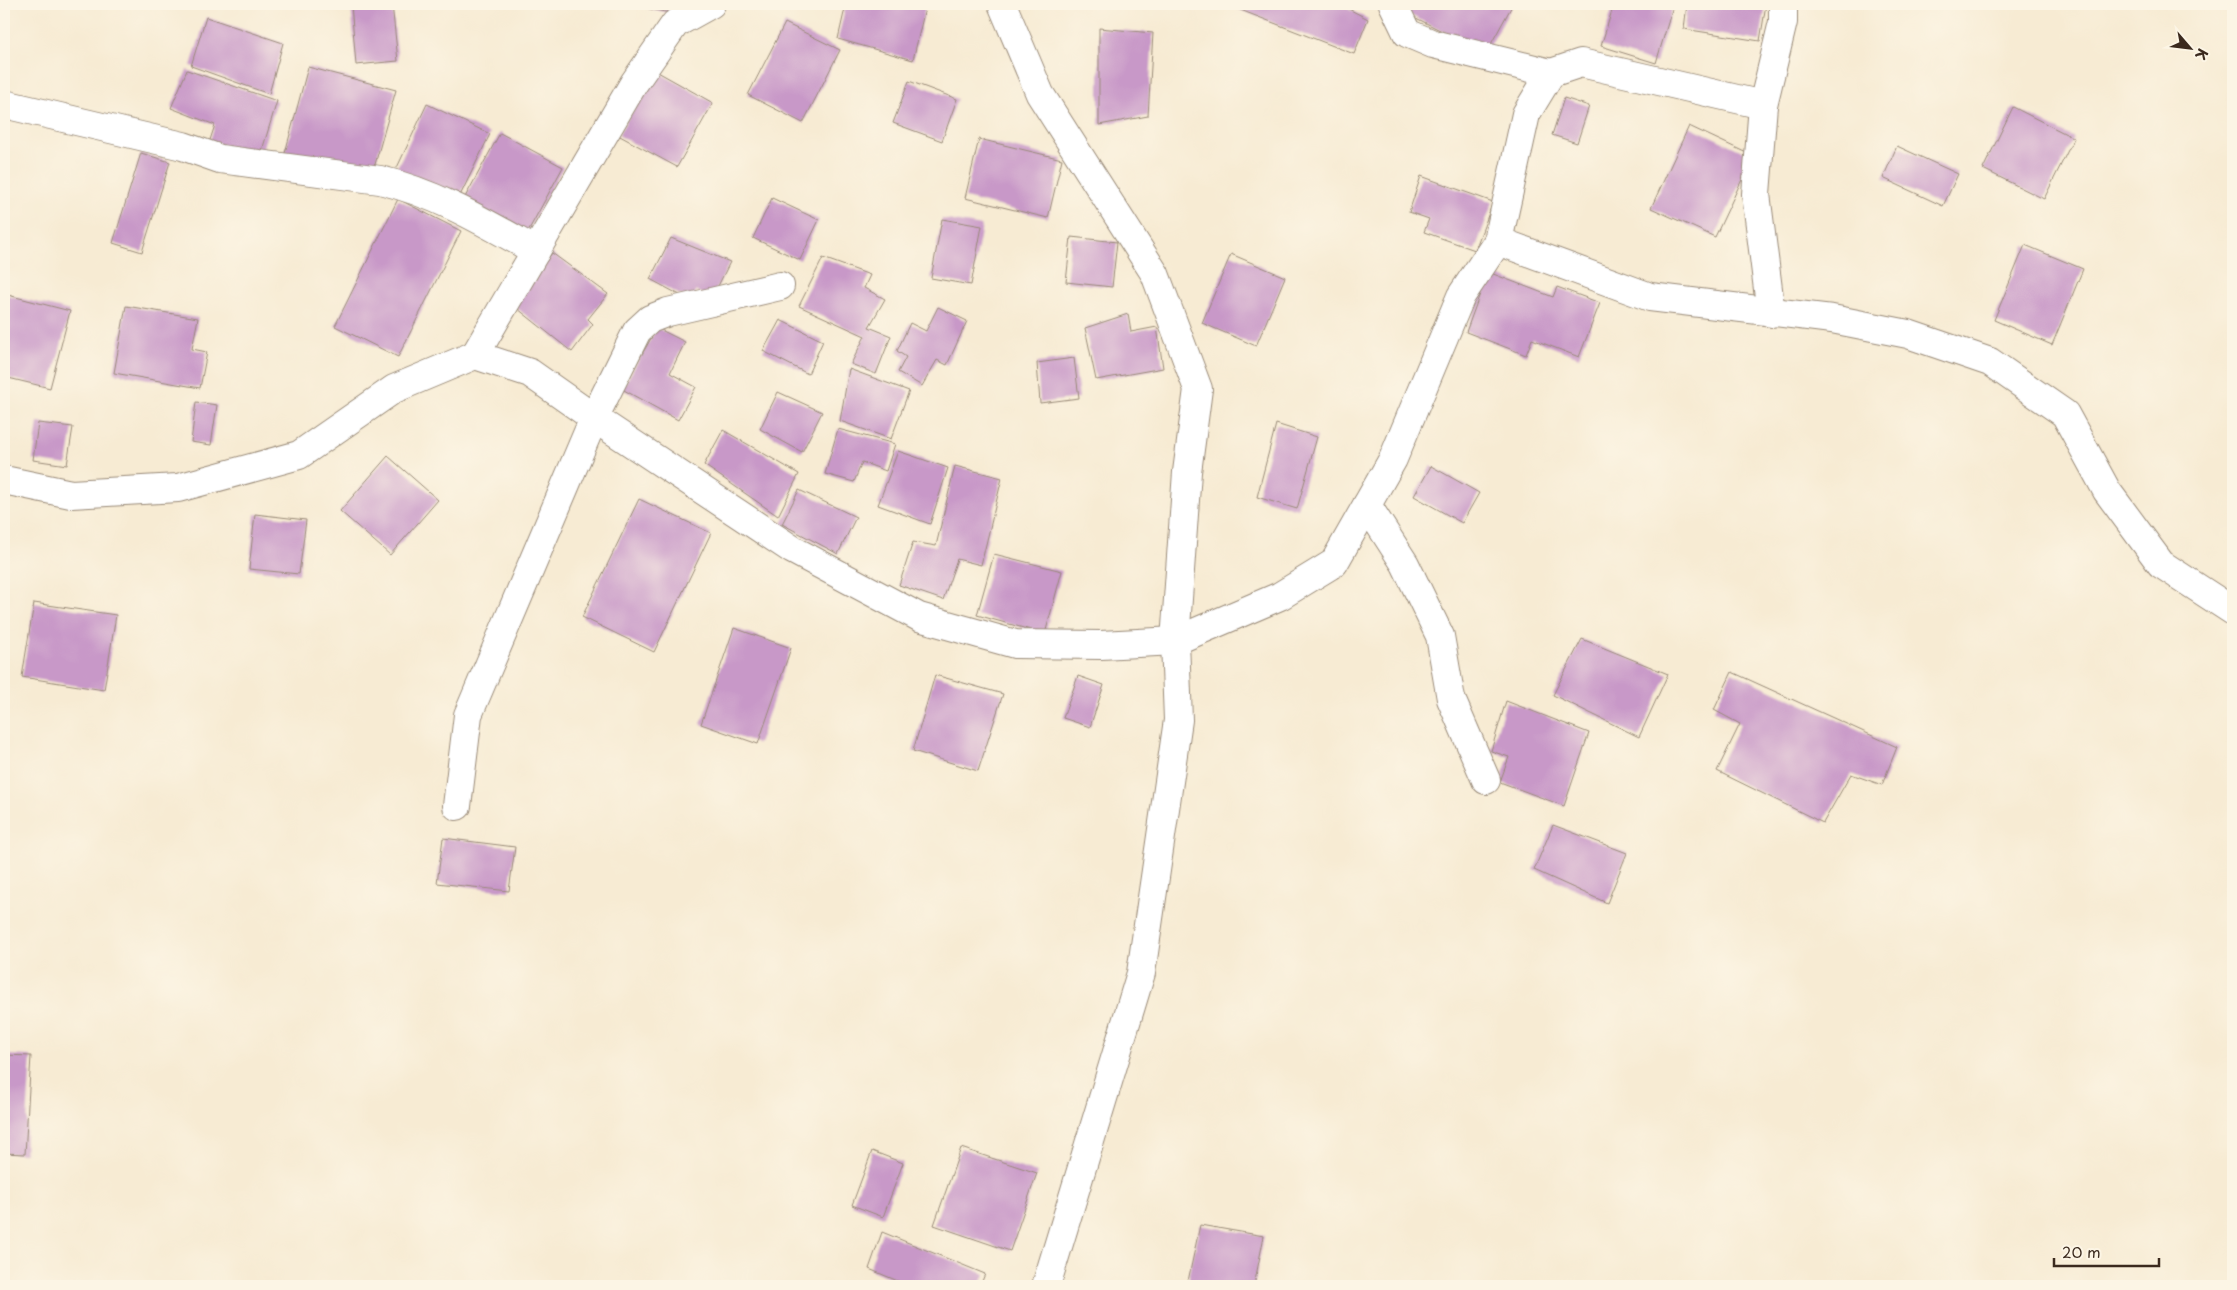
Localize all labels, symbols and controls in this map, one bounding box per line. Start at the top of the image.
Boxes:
north arrow [2164,22,2214,72]
text: K [2190,45,2214,64]
scale bar [2054,1235,2160,1267]
text: 20 m [2062,1240,2101,1263]

